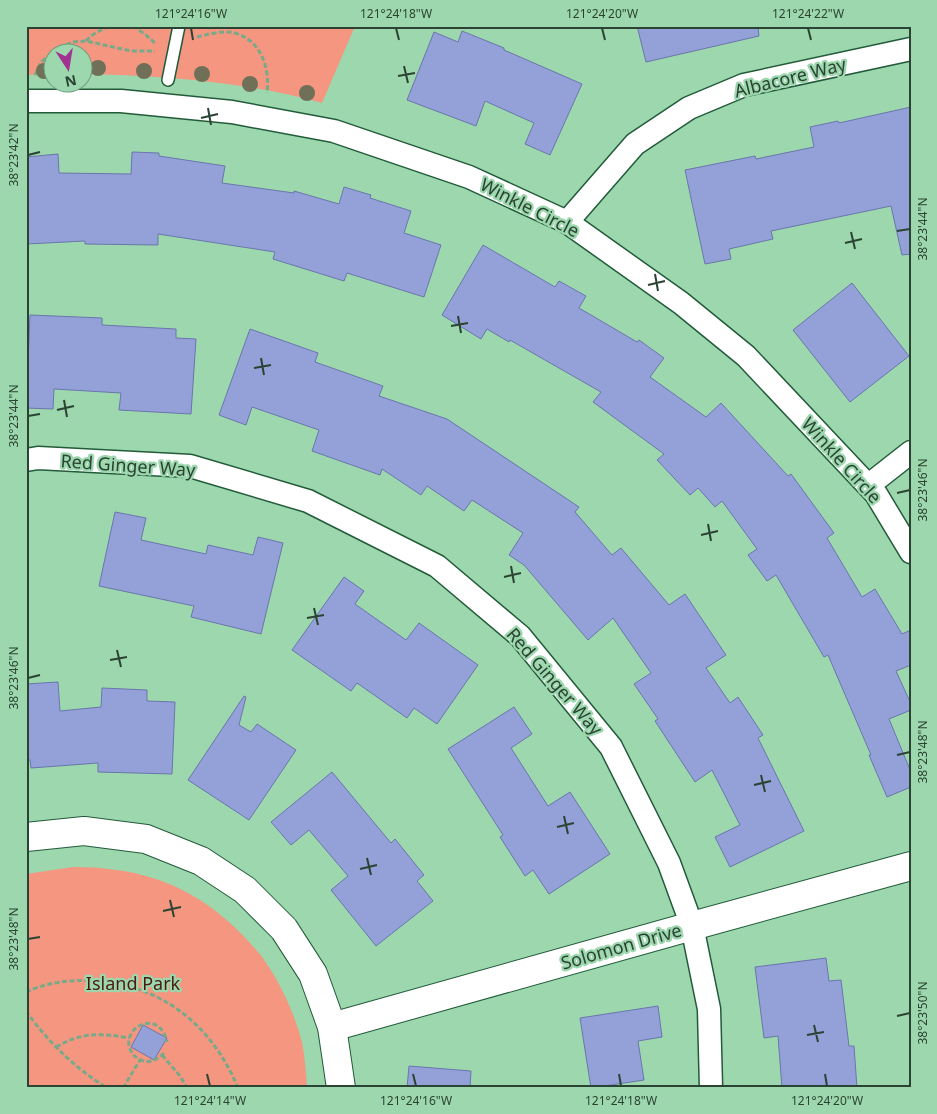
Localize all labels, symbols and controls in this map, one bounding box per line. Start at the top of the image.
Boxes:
text: 121°24'16"W [155,5,227,22]
text: 121°24'18"W [360,5,432,22]
text: 121°24'20"W [566,5,638,22]
text: 121°24'22"W [772,5,844,22]
north arrow [42,42,92,92]
street label: Albacore Way [732,51,849,102]
text: N [63,71,78,92]
text: 38°23'42"N [5,123,22,187]
street label: Winkle Circle [476,172,584,242]
text: 38°23'44"N [914,197,931,261]
text: 38°23'44"N [5,384,22,448]
street label: Winkle Circle [797,412,887,508]
street label: Red Ginger Way [60,448,197,482]
text: 38°23'46"N [914,458,931,522]
street label: Red Ginger Way [502,622,609,740]
text: 38°23'46"N [5,646,22,710]
text: 38°23'48"N [914,720,931,784]
text: 38°23'48"N [5,907,22,971]
street label: Solomon Drive [558,917,684,975]
park label: Island Park [86,971,181,995]
text: 38°23'50"N [914,981,931,1045]
text: 121°24'14"W [174,1092,246,1109]
text: 121°24'16"W [380,1092,452,1109]
text: 121°24'18"W [585,1092,657,1109]
text: 121°24'20"W [791,1092,863,1109]

